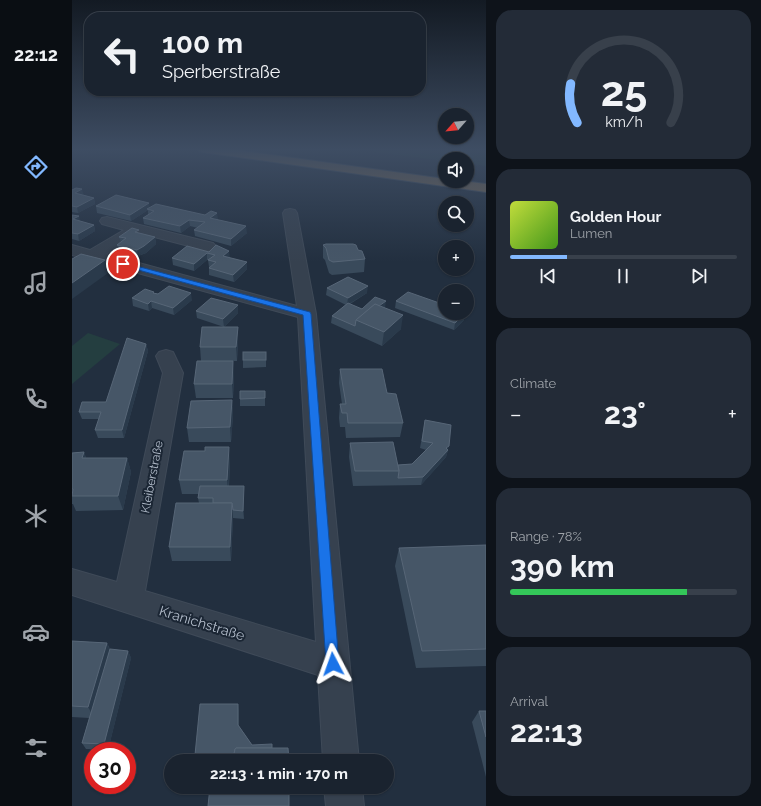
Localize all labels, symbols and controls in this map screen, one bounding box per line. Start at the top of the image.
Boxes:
text: 100 m [162,27,243,60]
icon: left [96,28,148,80]
text: 22:12 [14,44,58,65]
text: Sperberstraße [162,61,280,82]
text: 25 [600,66,647,115]
north arrow [438,108,474,144]
map controls [438,108,474,320]
text: km/h [605,113,642,129]
button: sound [438,152,474,188]
icon: directions [22,153,50,181]
button: search [438,196,474,232]
text: Golden Hour [570,208,661,226]
text: Lumen [570,226,612,241]
button: + [438,240,474,276]
pin [106,247,140,281]
icon: arrive [112,253,134,275]
icon: previous [537,265,559,287]
icon: pause [612,265,634,287]
icon: next [688,265,710,287]
icon: music [22,269,50,297]
button: − [438,284,474,320]
text: Climate [510,376,556,391]
icon: phone [22,385,50,413]
text: 23° [604,396,646,431]
text: − [510,401,522,427]
text: + [728,401,737,427]
street label: Kleiberstraße [138,440,166,514]
icon: climate [22,502,50,530]
text: Range · 78% [510,529,582,544]
text: 390 km [510,549,615,584]
street label: Kranichstraße [157,602,247,644]
icon: car [22,618,50,646]
position arrow [312,643,354,685]
text: Arrival [510,694,548,709]
text: 22:13 [510,714,583,749]
icon: filters [22,734,50,762]
speed limit sign: 30 [84,742,136,794]
text: 22:13 · 1 min · 170 m [210,765,348,783]

